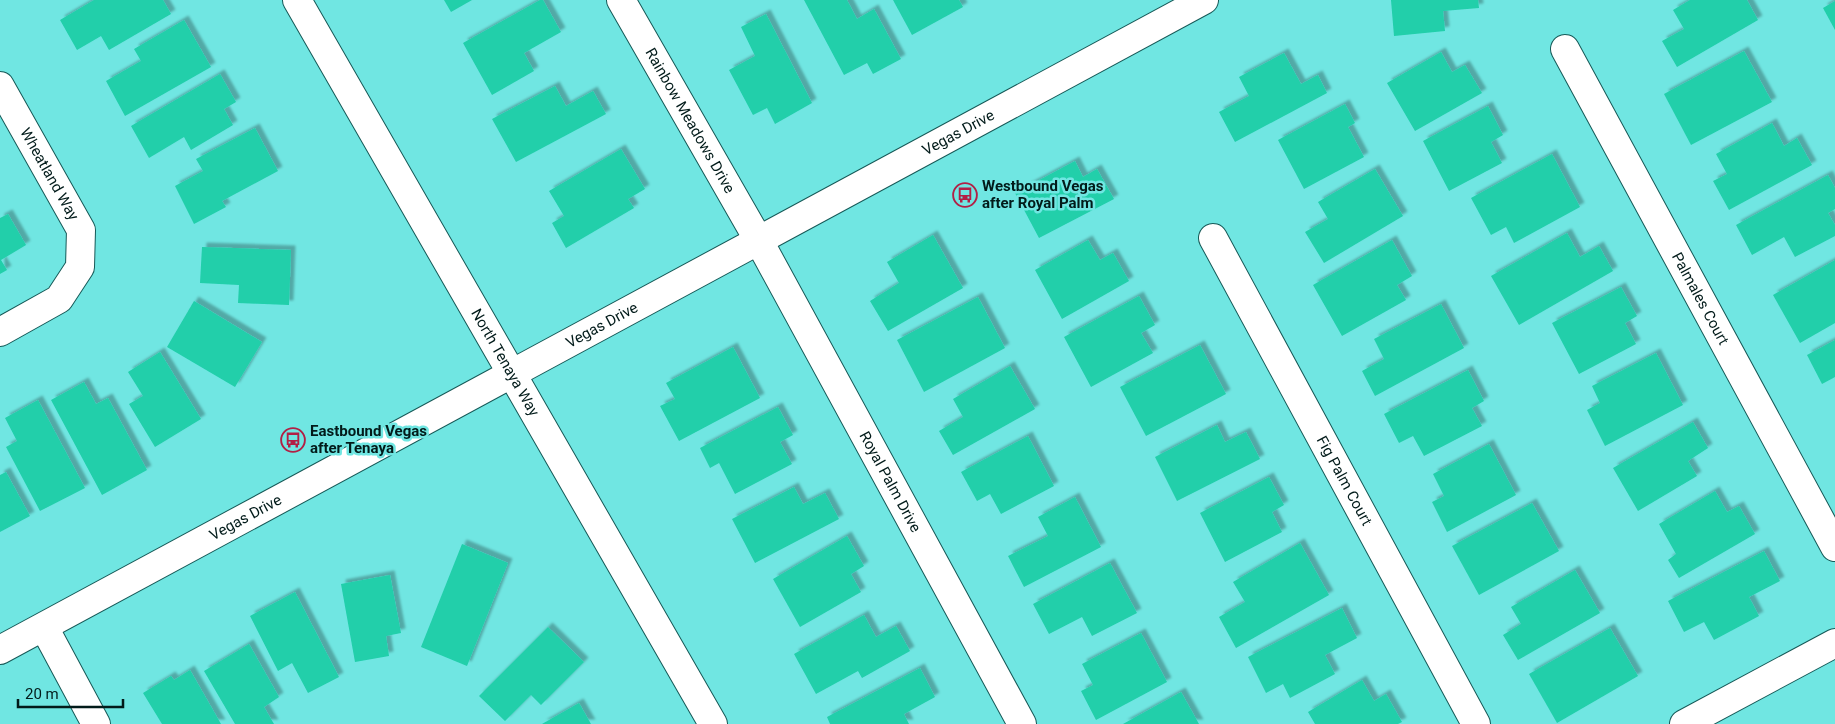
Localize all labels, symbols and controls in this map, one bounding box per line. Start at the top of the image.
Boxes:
street label: Rainbow Meadows Drive [641,45,739,196]
street label: Vegas Drive [919,106,997,159]
street label: Wheatland Way [16,125,83,223]
place label: Westbound Vegas after Royal Palm [982,177,1104,212]
bus stop icon: Westbound Vegas after Royal Palm [952,182,978,208]
street label: Palmales Court [1668,249,1733,348]
street label: Vegas Drive [563,298,641,352]
street label: North Tenaya Way [467,305,543,419]
place label: Eastbound Vegas after Tenaya [310,422,427,457]
bus stop icon: Eastbound Vegas after Tenaya [280,427,306,453]
street label: Royal Palm Drive [855,428,925,535]
street label: Fig Palm Court [1313,433,1376,529]
street label: Vegas Drive [206,491,285,544]
scale bar [18,676,122,708]
text: 20 m [25,685,59,703]

